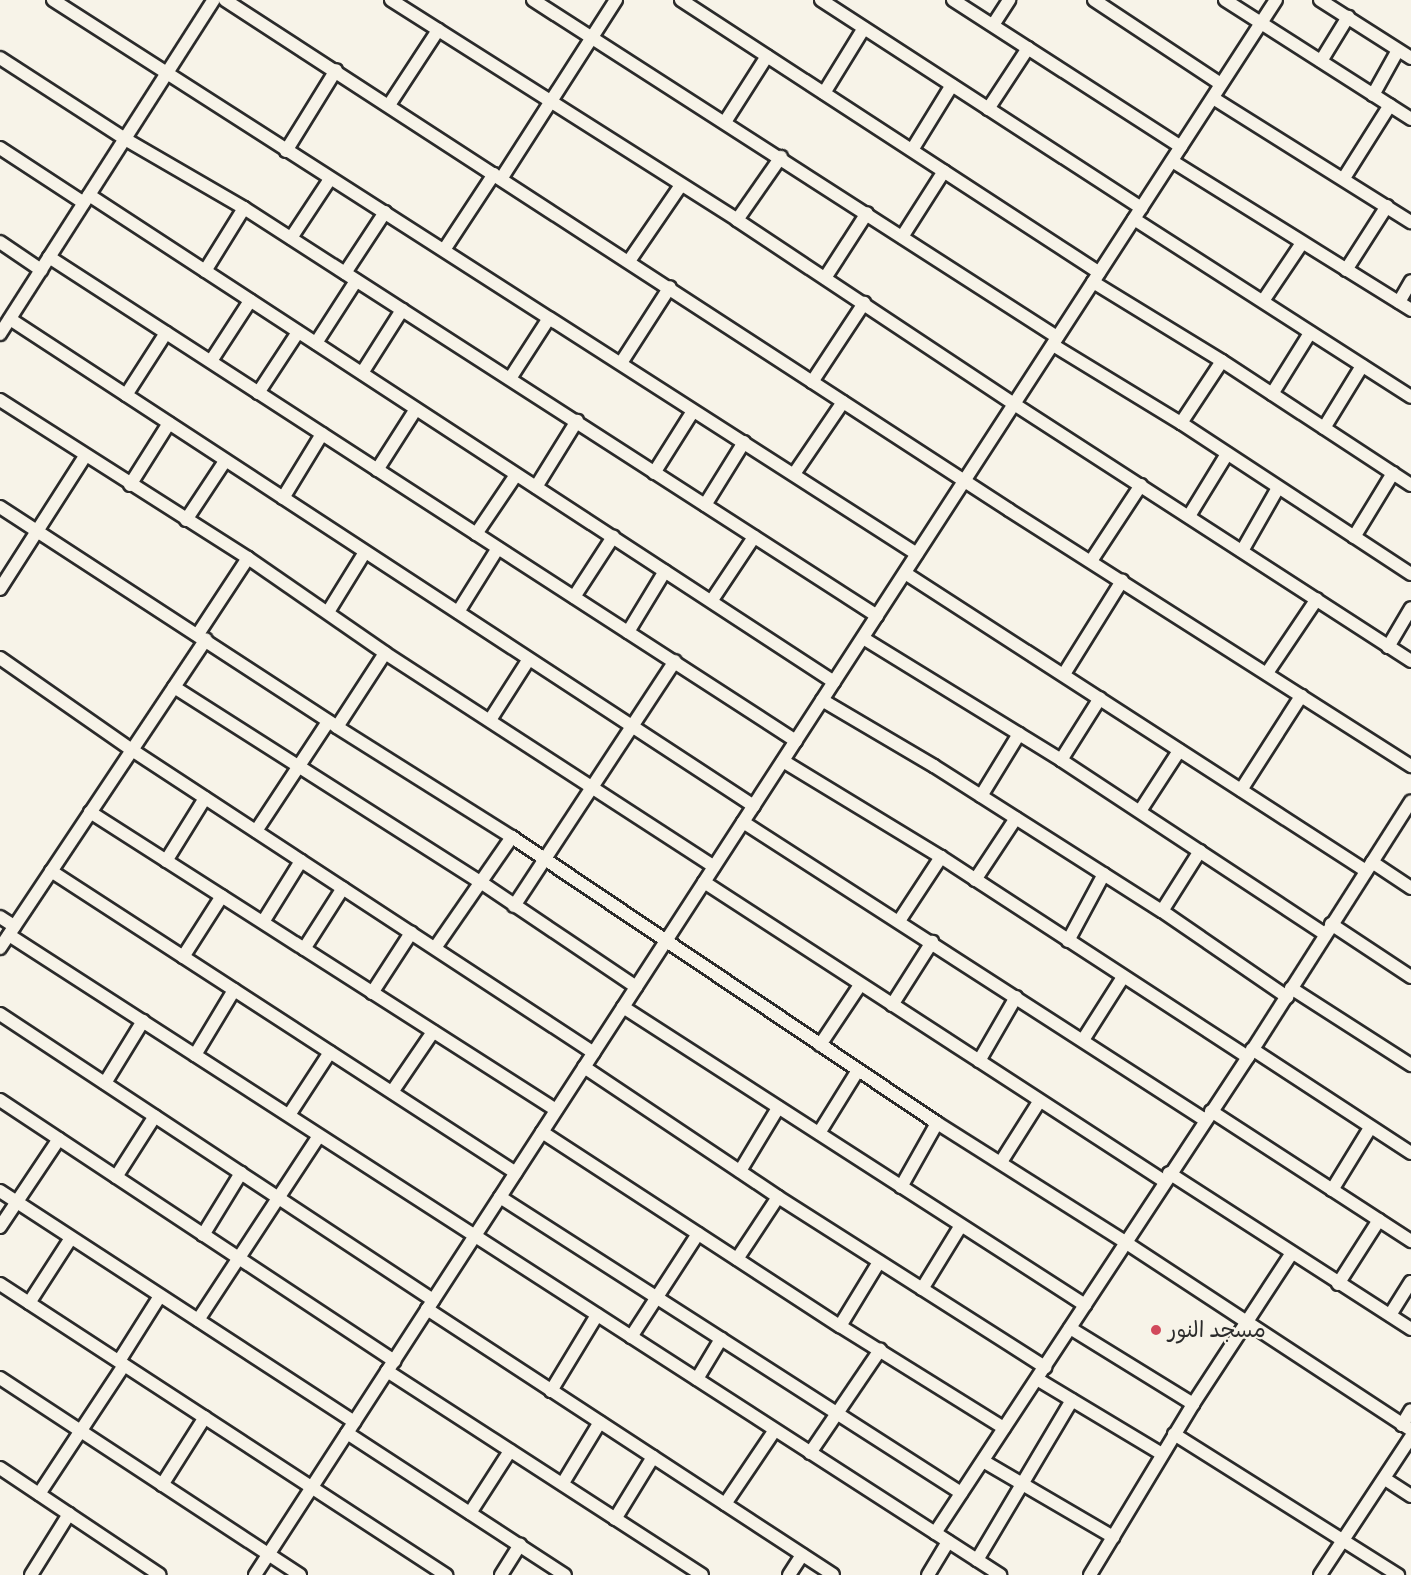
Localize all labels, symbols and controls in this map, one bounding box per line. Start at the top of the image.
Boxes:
place label: مسجد النور [1168,1317,1266,1343]
marker: مسجد النور [1149,1323,1163,1337]

